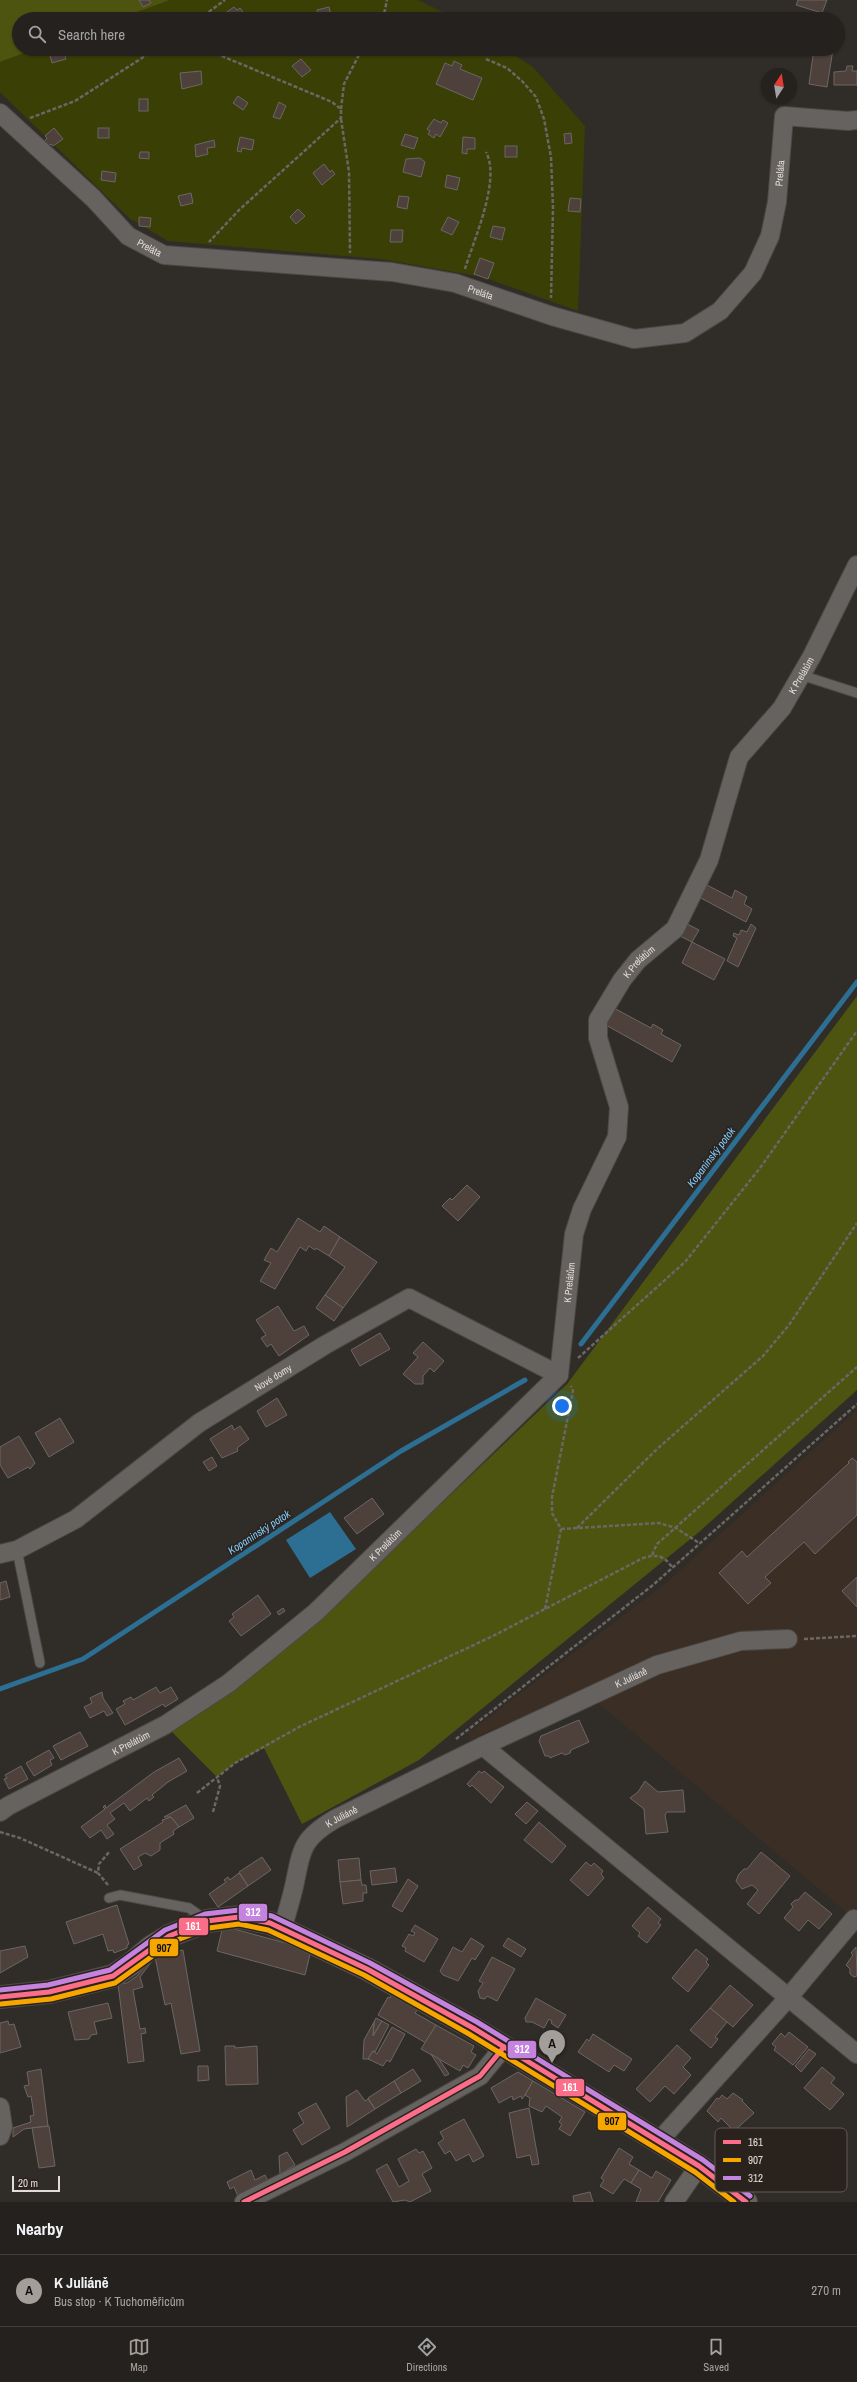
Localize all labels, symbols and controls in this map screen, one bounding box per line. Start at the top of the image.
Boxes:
search box [12,12,845,56]
icon: search [26,23,48,45]
text: Search here [58,24,125,45]
north arrow [761,68,797,104]
street label: Preláta [772,159,787,187]
street label: Preláta [135,236,164,260]
street label: Preláta [466,282,495,303]
street label: K Prelátům [786,654,817,696]
street label: K Prelátům [620,943,658,981]
water label: Kopaninský potok [684,1124,738,1190]
street label: K Prelátům [561,1261,578,1303]
street label: Nové domy [252,1361,295,1394]
your location [552,1396,572,1416]
water label: Kopaninský potok [225,1506,293,1557]
street label: K Prelátům [366,1526,405,1564]
street label: K Juliáně [613,1664,650,1691]
street label: K Prelátům [110,1728,152,1758]
street label: K Juliáně [323,1803,360,1830]
line badge: 312 [238,1903,268,1922]
text: 312 [245,1905,261,1919]
line badge: 161 [178,1917,209,1936]
text: 161 [185,1919,201,1933]
line badge: 907 [149,1938,179,1957]
text: 907 [156,1941,172,1955]
pin: A [539,2030,565,2063]
line badge: 312 [507,2040,537,2059]
text: 312 [514,2042,530,2056]
line badge: 161 [555,2078,585,2097]
text: 161 [562,2080,578,2094]
line badge: 907 [597,2112,627,2131]
text: 907 [604,2114,620,2128]
legend [715,2128,847,2192]
text: 161 [748,2135,763,2149]
text: 907 [748,2153,763,2167]
text: 312 [748,2171,763,2185]
scale bar [12,2174,60,2193]
text: 20 m [18,2176,38,2190]
text: Nearby [16,2217,63,2240]
text: K Juliáně [54,2272,109,2293]
text: A [25,2282,33,2299]
text: 270 m [811,2282,841,2299]
text: Bus stop · K Tuchoměřicům [54,2293,184,2310]
tab: Map [128,2336,150,2374]
tab: Directions [406,2336,447,2374]
tab: Saved [703,2336,729,2374]

